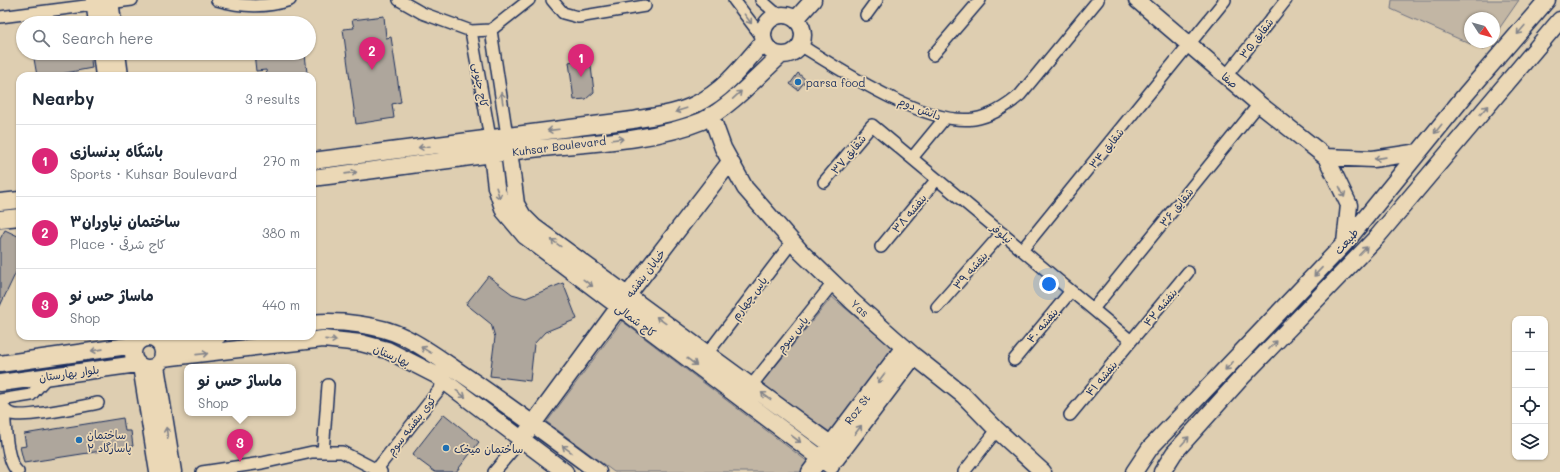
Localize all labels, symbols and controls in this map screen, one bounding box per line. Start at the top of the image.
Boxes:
north arrow [1464,12,1500,48]
one-way arrow [744,13,753,24]
street label: شقایق ۳۵ [1236,15,1276,61]
search box [16,16,316,60]
one-way arrow [1517,24,1526,35]
icon: search [30,27,52,49]
text: Search here [62,28,153,48]
pin: 2 [359,37,385,70]
pin: 1 [568,44,594,77]
street label: کاج جنوبی [469,62,492,109]
street label: صفا [1219,69,1241,91]
place label: parsa food [806,75,865,90]
marker: parsa food [793,77,803,87]
text: Nearby [32,87,94,109]
text: 3 results [245,90,300,107]
one-way arrow [732,90,743,99]
one-way arrow [498,92,506,105]
street label: دانش دوم [895,93,944,125]
one-way arrow [1479,105,1488,115]
one-way arrow [675,106,687,114]
one-way arrow [1433,124,1442,135]
street label: شقایق ۳۴ [1085,125,1127,171]
one-way arrow [547,127,560,134]
street label: شقایق ۳۷ [827,131,869,177]
street label: Kuhsar Boulevard [511,133,607,159]
one-way arrow [612,135,625,143]
text: باشگاه بدنسازی [70,141,163,161]
one-way arrow [418,143,431,151]
text: 1 [42,152,48,169]
text: 270 m [263,152,300,169]
one-way arrow [1374,154,1387,162]
text: Sports · Kuhsar Boulevard [70,165,237,182]
one-way arrow [344,169,357,177]
street label: شقایق ۳۶ [1156,184,1196,230]
one-way arrow [1339,186,1346,198]
one-way arrow [495,187,503,199]
street label: بنفشه ۳۸ [888,190,930,236]
text: ساختمان نیاوران۳ [70,211,180,231]
street label: نیلوفر [987,219,1016,247]
text: 2 [41,224,49,241]
text: 380 m [262,224,300,241]
street label: طبیعت [1331,225,1362,258]
text: Place · کاج شرقی [70,235,166,252]
one-way arrow [550,239,561,247]
street label: خیابان بنفشه [622,246,669,301]
one-way arrow [1358,246,1368,256]
street label: بنفشه ۳۹ [949,248,991,293]
one-way arrow [1313,267,1323,277]
street label: یاس چهارم [728,273,772,324]
your location [1039,274,1059,294]
one-way arrow [582,279,593,288]
text: ماساژ حس نو [70,285,154,305]
street label: بنفشه ۴۲ [1140,285,1181,330]
text: 3 [41,296,49,313]
text: 440 m [262,296,300,313]
street label: Yas [848,296,872,320]
street label: کاج شمالی [612,300,660,341]
street label: بنفشه ۴۰ [1023,304,1062,346]
text: Shop [70,309,100,326]
street label: یاس سوم [773,313,813,357]
one-way arrow [655,316,666,324]
map controls [1512,316,1548,460]
button: + [1512,316,1548,352]
one-way arrow [324,336,337,344]
one-way arrow [1268,340,1278,350]
street label: بهارستان [371,341,413,370]
one-way arrow [420,345,432,353]
one-way arrow [91,346,104,354]
one-way arrow [195,351,208,358]
button: − [1512,352,1548,388]
one-way arrow [686,357,697,366]
street label: بنفشه ۴۱ [1082,357,1121,400]
street label: بلوار بهارستان [38,361,100,386]
one-way arrow [1224,361,1234,371]
popup [184,364,296,416]
text: ماساژ حس نو [198,370,282,390]
one-way arrow [877,373,885,384]
button: locate [1512,388,1548,424]
one-way arrow [456,390,467,398]
street label: Roz St [841,391,873,427]
street label: کوی بنفشه سوم [383,392,441,459]
one-way arrow [760,392,771,401]
text: Shop [198,394,228,411]
one-way arrow [854,424,863,435]
button: layers [1512,424,1548,460]
place label: ساختمان پاسارگاد ۲ [87,427,132,455]
one-way arrow [163,427,171,440]
pin: 3 [227,429,253,462]
marker: ساختمان پاسارگاد ۲ [74,435,84,445]
one-way arrow [790,435,801,444]
one-way arrow [1180,436,1190,446]
place label: ساختمان میخک [454,441,523,456]
marker: ساختمان میخک [441,443,451,453]
one-way arrow [561,445,572,453]

